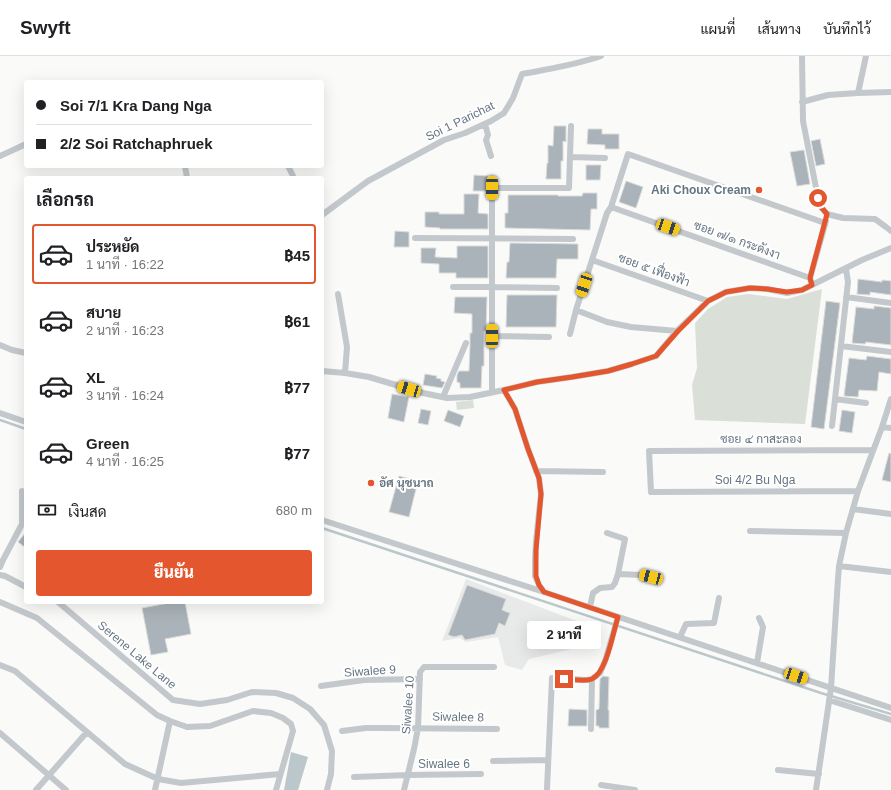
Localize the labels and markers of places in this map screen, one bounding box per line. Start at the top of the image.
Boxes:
place label: Aki Choux Cream [651,183,751,197]
marker: Aki Choux Cream [754,185,764,195]
place label: อัศ นุชนาถ [379,476,434,491]
marker: อัศ นุชนาถ [366,478,376,488]

